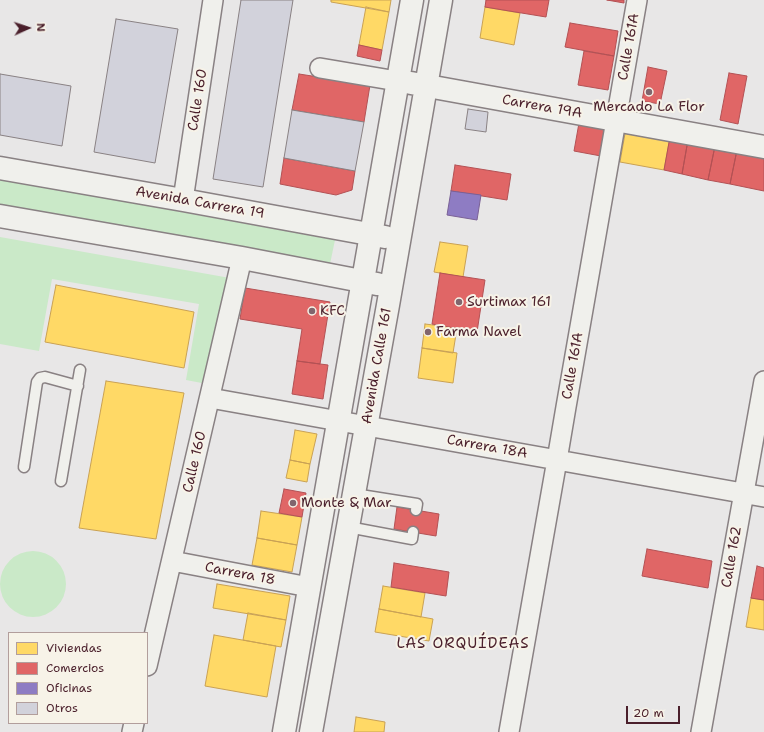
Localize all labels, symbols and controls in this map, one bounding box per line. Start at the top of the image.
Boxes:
north arrow [8,8,48,48]
street label: Calle 161A [615,12,643,82]
text: N [33,23,48,32]
street label: Calle 160 [185,68,211,132]
marker: Mercado La Flor [644,87,654,97]
street label: Carrera 19A [501,92,583,122]
place label: Mercado La Flor [593,99,705,115]
street label: Avenida Carrera 19 [134,183,266,223]
place label: Surtimax 161 [467,294,551,310]
marker: Surtimax 161 [454,297,464,307]
place label: KFC [320,303,345,319]
marker: KFC [307,306,317,316]
street label: Avenida Calle 161 [359,307,395,425]
place label: Farma Navel [436,324,521,340]
marker: Farma Navel [423,327,433,337]
street label: Calle 161A [559,331,587,401]
street label: Calle 160 [180,430,210,494]
street label: Carrera 18A [445,432,529,462]
place label: Monte & Mar [301,495,392,511]
marker: Monte & Mar [288,498,298,508]
street label: Calle 162 [718,525,746,589]
street label: Carrera 18 [203,559,277,589]
legend [8,632,148,724]
district label: LAS ORQUÍDEAS [396,635,530,653]
text: Viviendas [46,640,102,656]
text: Comercios [46,660,104,676]
text: Oficinas [46,680,92,696]
scale bar [628,698,682,724]
text: Otros [46,700,78,716]
text: 20 m [633,705,664,721]

